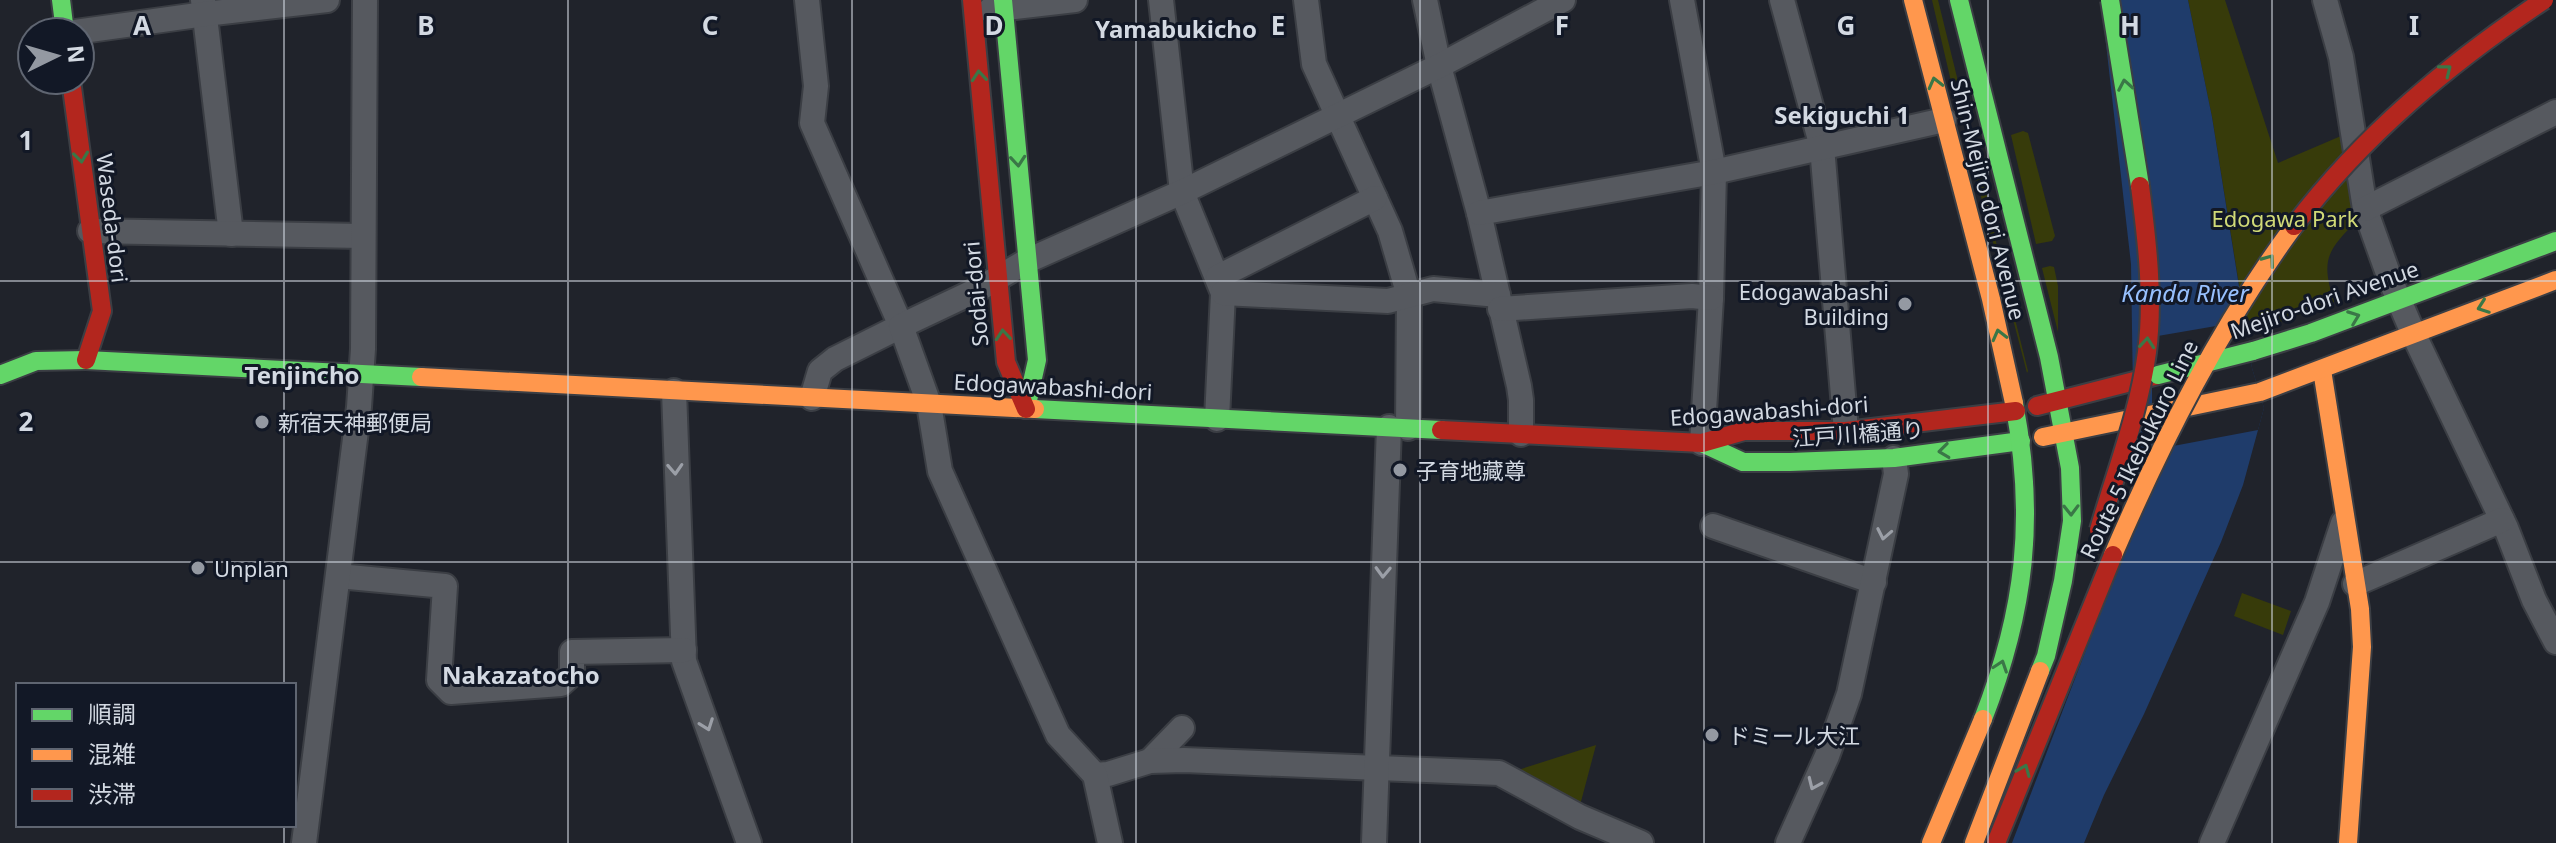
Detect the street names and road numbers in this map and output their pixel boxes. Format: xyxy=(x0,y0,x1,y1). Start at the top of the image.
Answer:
street label: Shin-Mejiro dori Avenue xyxy=(1944,75,2034,323)
street label: Waseda-dori xyxy=(90,152,136,284)
street label: Sodai-dori xyxy=(955,240,995,348)
street label: Mejiro-dori Avenue xyxy=(2226,253,2422,345)
street label: Route 5 Ikebukuro Line xyxy=(2072,335,2204,563)
street label: Edogawabashi-dori xyxy=(953,366,1153,406)
street label: Edogawabashi-dori xyxy=(1669,388,1869,432)
street label: 江戸川橋通り xyxy=(1791,413,1925,453)

